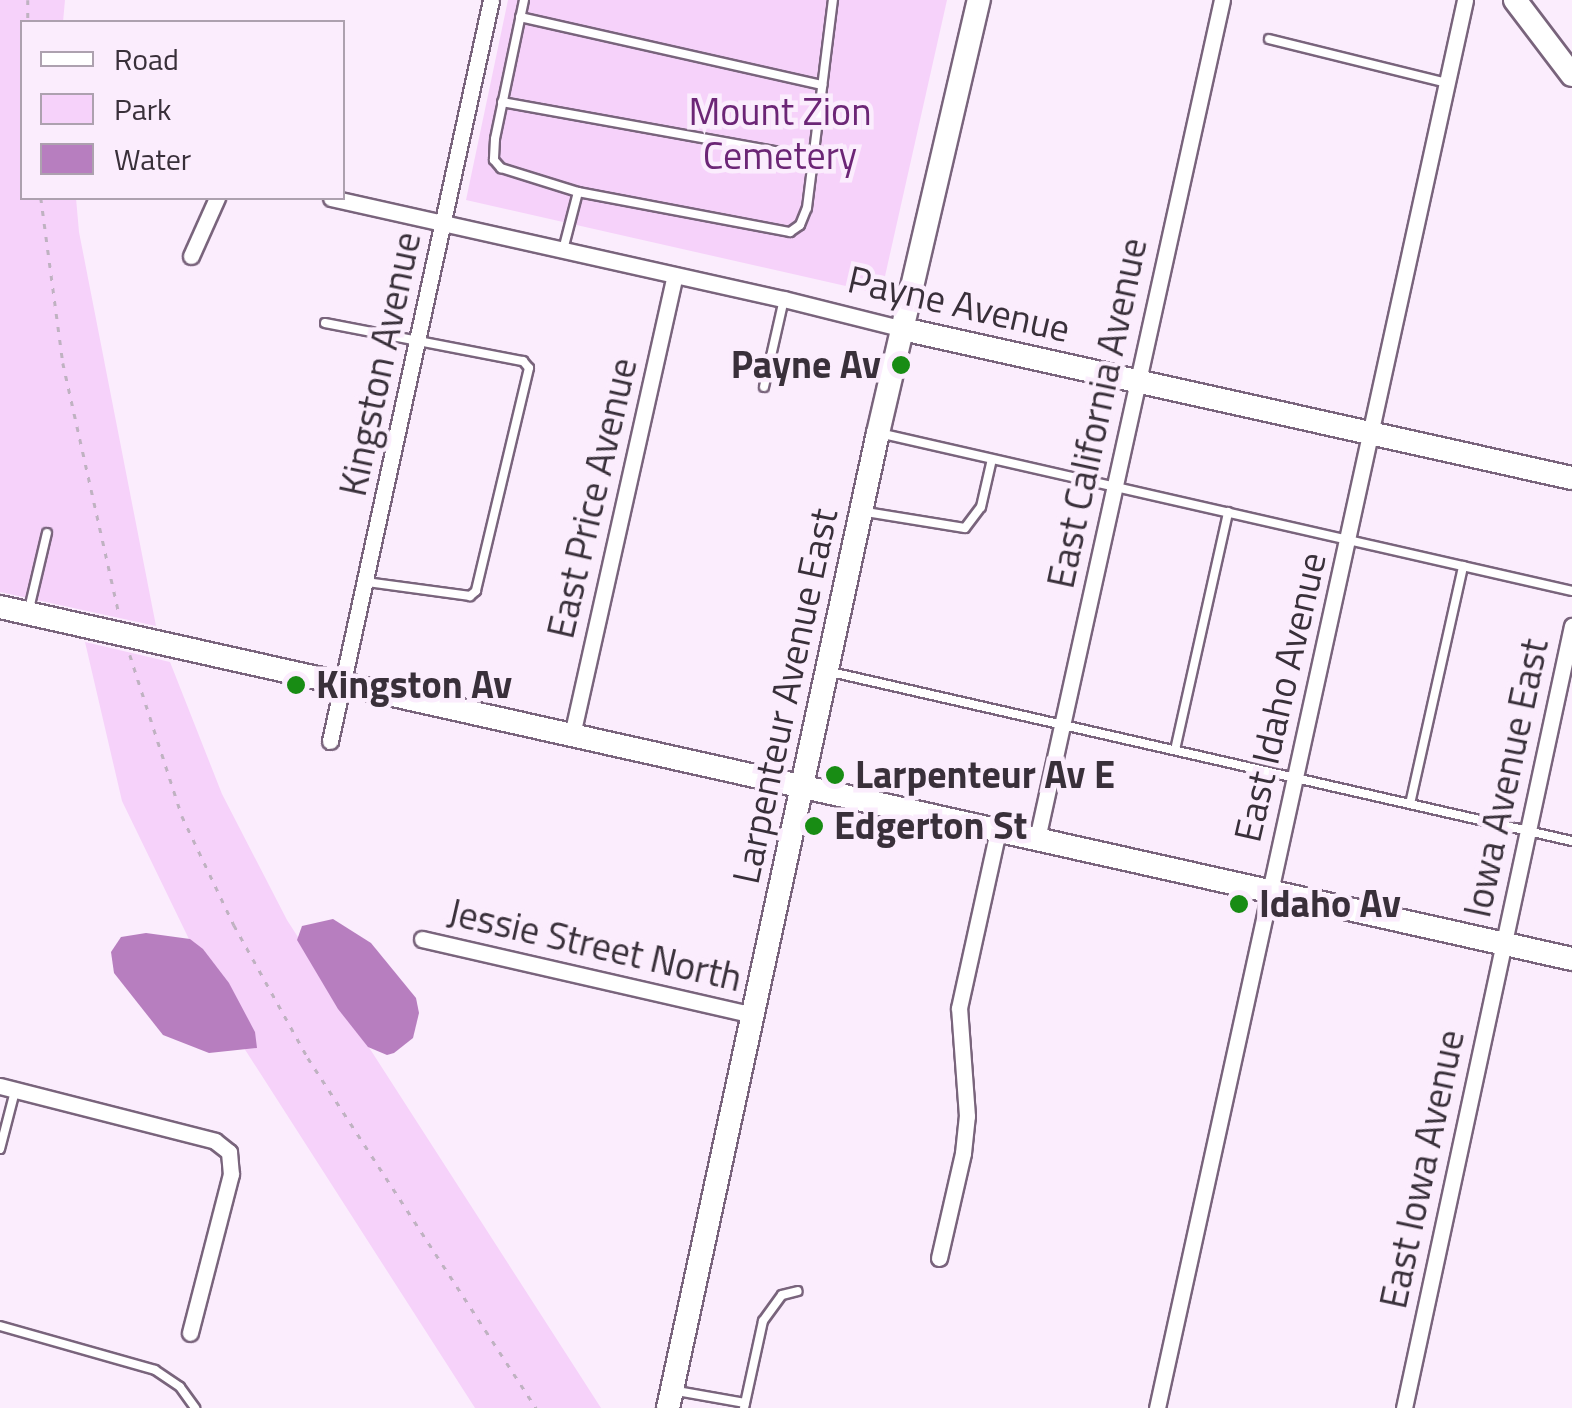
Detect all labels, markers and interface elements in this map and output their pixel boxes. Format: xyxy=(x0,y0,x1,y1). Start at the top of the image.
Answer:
legend xyxy=(20,20,345,200)
text: Road xyxy=(114,36,179,82)
text: Park xyxy=(114,86,171,132)
park label: Mount Zion Cemetery xyxy=(688,89,872,178)
text: Water xyxy=(114,136,191,182)
street label: Kingston Avenue xyxy=(330,228,430,500)
street label: East California Avenue xyxy=(1038,234,1156,592)
street label: Payne Avenue xyxy=(844,256,1074,352)
place label: Payne Av xyxy=(731,342,881,388)
street label: East Price Avenue xyxy=(538,353,646,643)
marker: Payne Av xyxy=(890,354,912,376)
street label: Larpenteur Avenue East xyxy=(723,504,847,888)
street label: East Idaho Avenue xyxy=(1225,548,1335,846)
street label: Iowa Avenue East xyxy=(1454,635,1558,921)
place label: Kingston Av xyxy=(316,662,512,708)
marker: Kingston Av xyxy=(285,674,307,696)
place label: Larpenteur Av E xyxy=(855,752,1115,798)
marker: Larpenteur Av E xyxy=(824,764,846,786)
place label: Edgerton St xyxy=(834,803,1027,849)
marker: Edgerton St xyxy=(803,815,825,837)
place label: Idaho Av xyxy=(1259,881,1401,927)
street label: Jessie Street North xyxy=(444,889,746,1001)
marker: Idaho Av xyxy=(1228,893,1250,915)
street label: East Iowa Avenue xyxy=(1370,1026,1474,1312)

